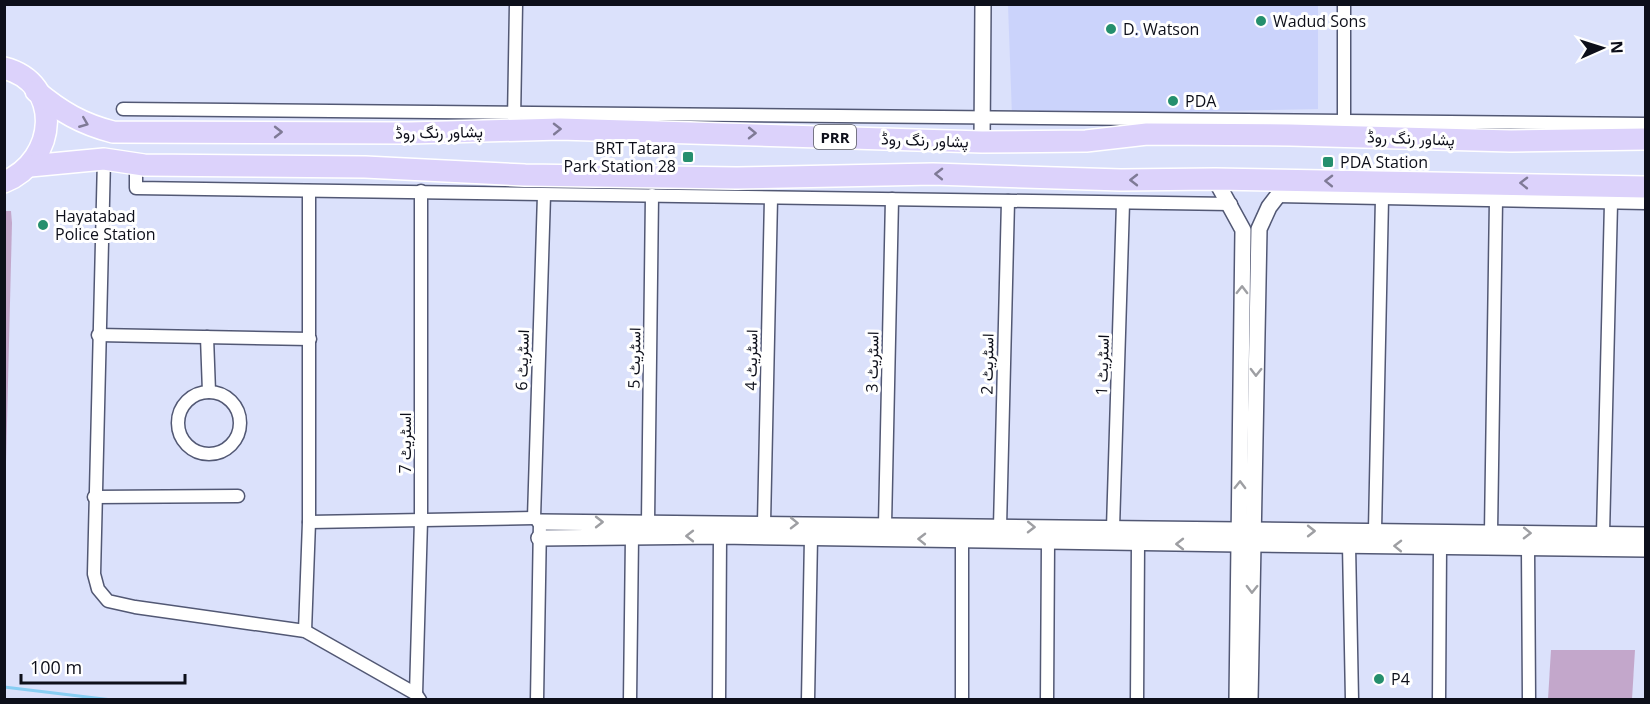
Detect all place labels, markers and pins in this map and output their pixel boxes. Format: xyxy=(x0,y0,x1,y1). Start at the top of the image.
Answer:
place label: Wadud Sons xyxy=(1273,10,1366,32)
marker: Wadud Sons xyxy=(1254,14,1268,28)
place label: D. Watson xyxy=(1123,18,1199,40)
marker: D. Watson xyxy=(1104,22,1118,36)
place label: PDA xyxy=(1185,90,1217,112)
marker: PDA xyxy=(1166,94,1180,108)
place label: BRT Tatara Park Station 28 xyxy=(563,137,676,177)
marker: BRT Tatara Park Station 28 xyxy=(681,150,695,164)
place label: PDA Station xyxy=(1340,151,1428,173)
marker: PDA Station xyxy=(1321,155,1335,169)
place label: Hayatabad Police Station xyxy=(55,205,156,245)
marker: Hayatabad Police Station xyxy=(36,218,50,232)
place label: P4 xyxy=(1391,668,1410,690)
marker: P4 xyxy=(1372,672,1386,686)

